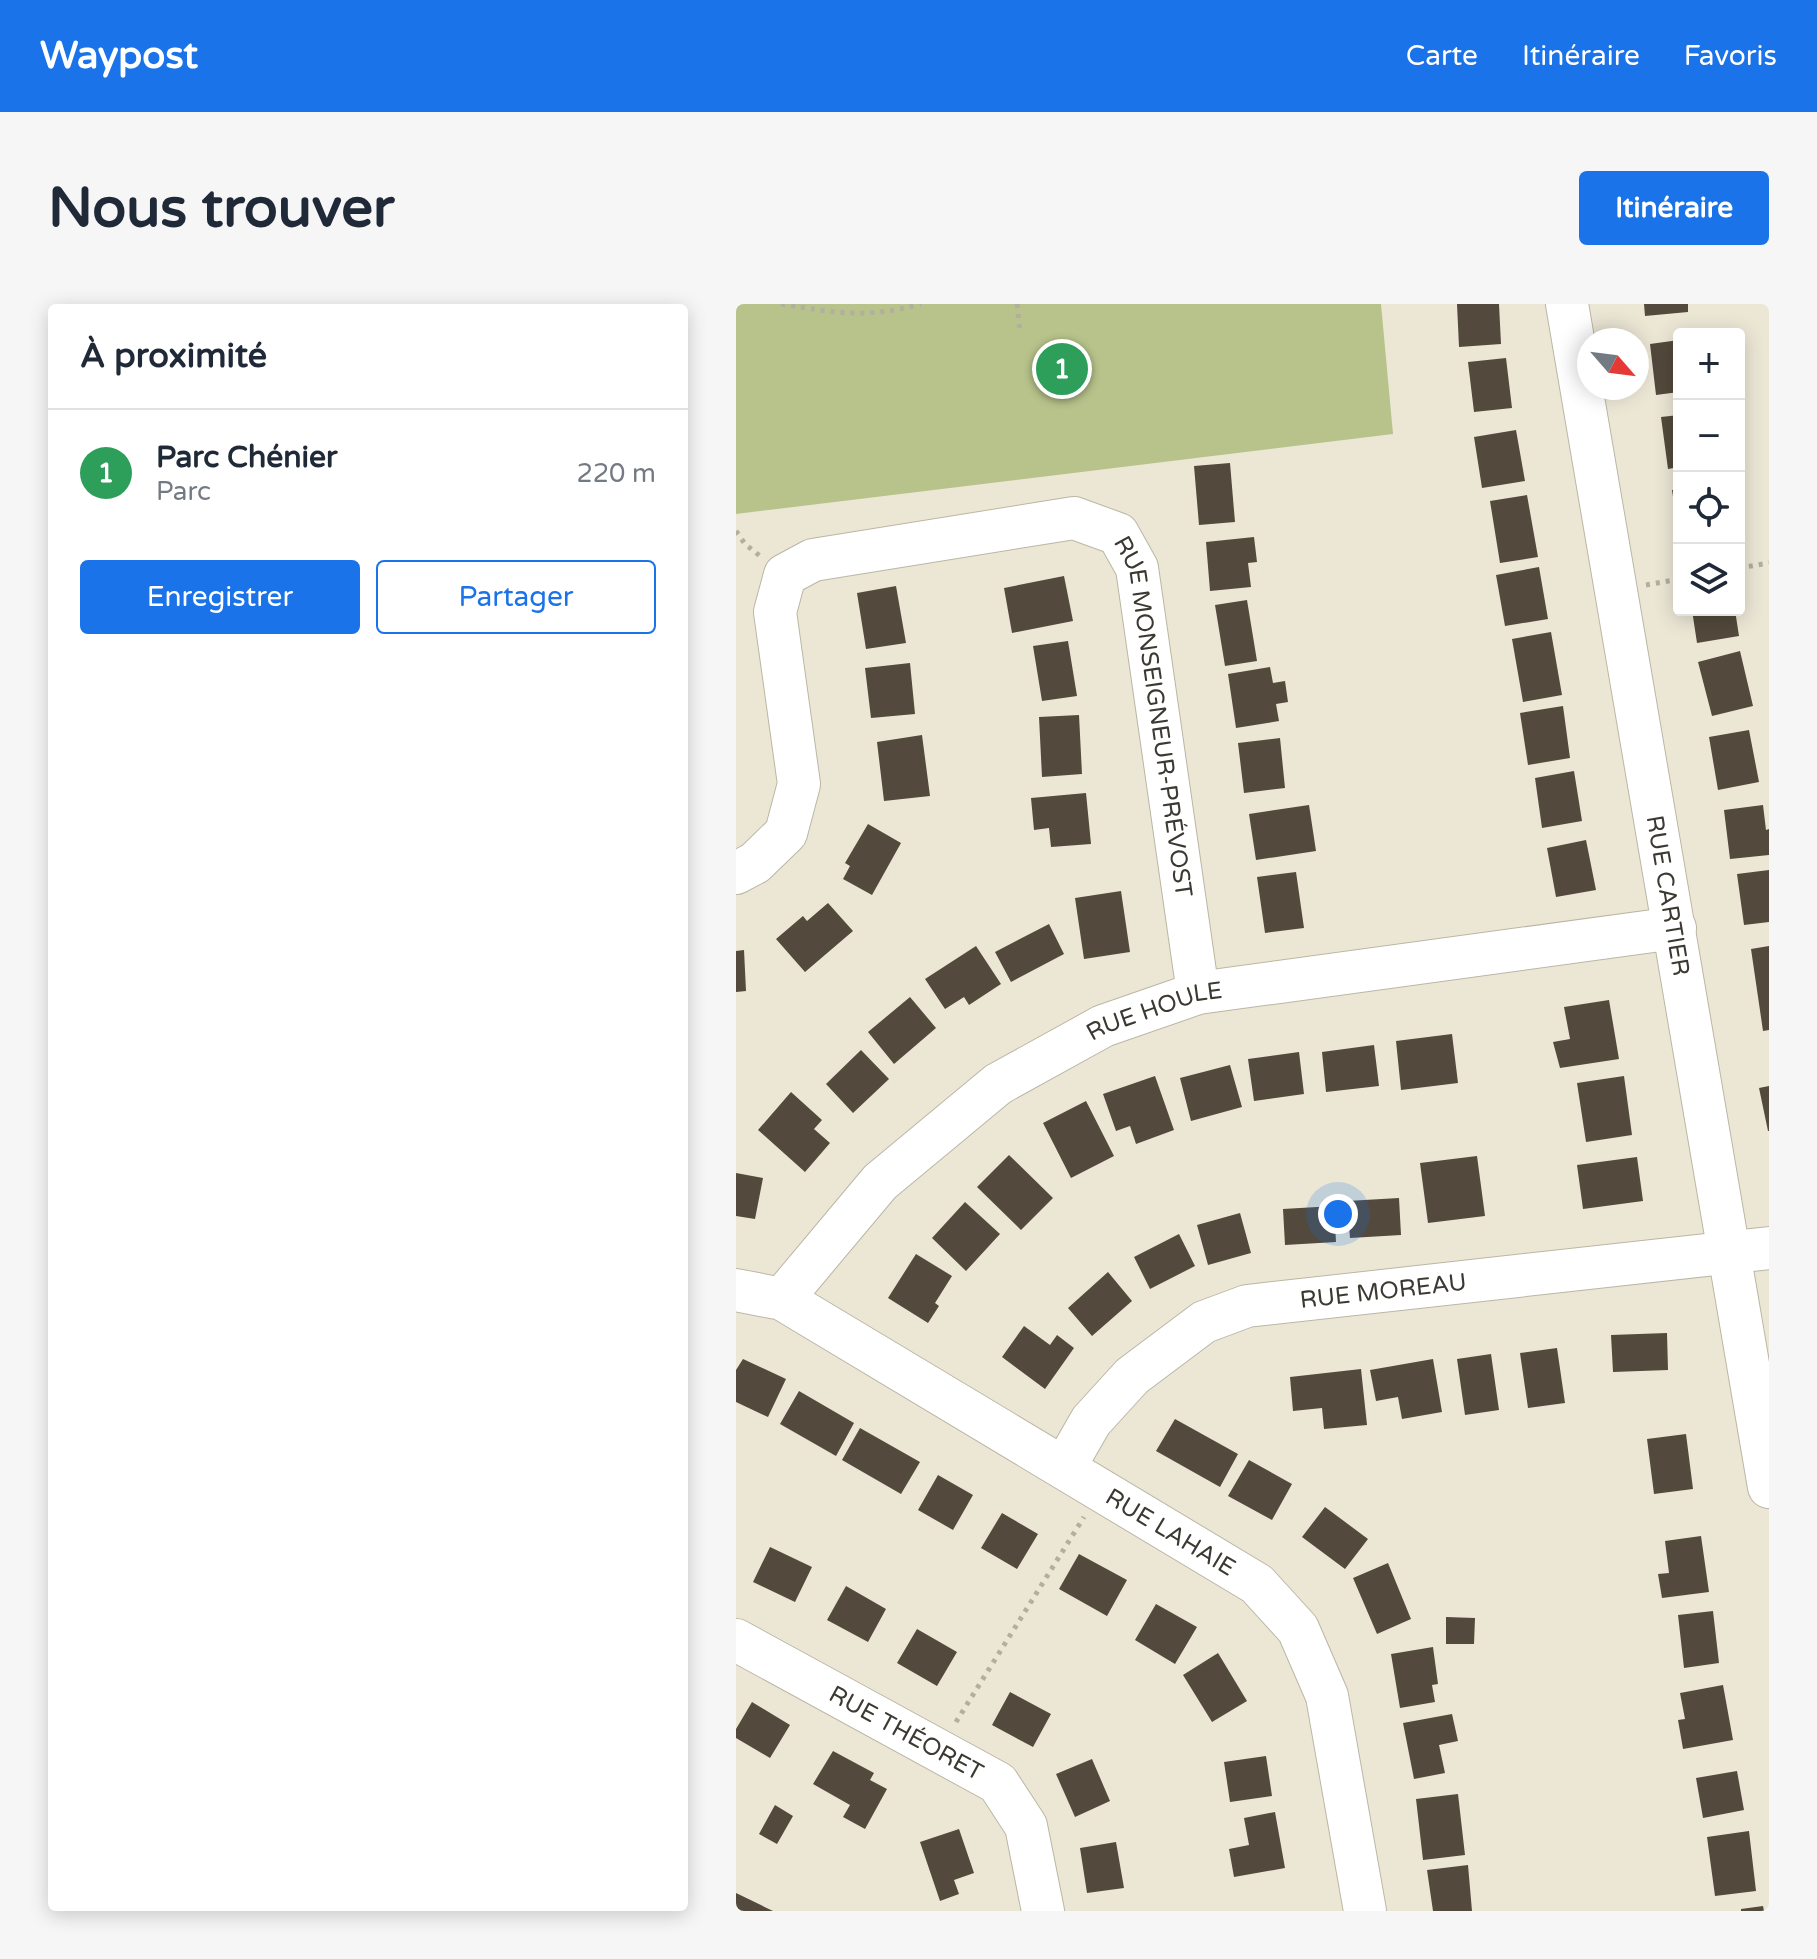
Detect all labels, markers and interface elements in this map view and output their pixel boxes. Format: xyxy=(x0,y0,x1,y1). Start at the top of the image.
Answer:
text: Waypost xyxy=(40,33,198,79)
text: Carte xyxy=(1406,39,1478,73)
text: Itinéraire xyxy=(1522,39,1640,73)
text: Favoris xyxy=(1684,39,1777,73)
button: Itinéraire xyxy=(1579,171,1769,245)
text: Nous trouver xyxy=(48,175,394,242)
north arrow xyxy=(1577,328,1649,400)
map controls xyxy=(1673,328,1745,616)
button: + xyxy=(1673,328,1745,400)
text: À proximité xyxy=(80,336,267,377)
pin: 1 xyxy=(1036,339,1088,399)
button: − xyxy=(1673,400,1745,472)
text: Parc Chénier xyxy=(156,439,337,476)
text: 1 xyxy=(98,458,114,489)
text: 220 m xyxy=(576,458,656,489)
button: locate xyxy=(1673,472,1745,544)
text: Parc xyxy=(156,476,211,507)
street label: RUE MONSEIGNEUR-PRÉVOST xyxy=(1108,531,1199,899)
button: layers xyxy=(1673,544,1745,616)
button: Enregistrer xyxy=(80,560,360,634)
button: Partager xyxy=(376,560,656,634)
street label: RUE CARTIER xyxy=(1640,813,1696,978)
street label: RUE HOULE xyxy=(1081,975,1224,1047)
your location xyxy=(1318,1194,1358,1234)
street label: RUE MOREAU xyxy=(1298,1267,1468,1315)
street label: RUE LAHAIE xyxy=(1100,1482,1241,1582)
street label: RUE THÉORET xyxy=(824,1679,989,1787)

